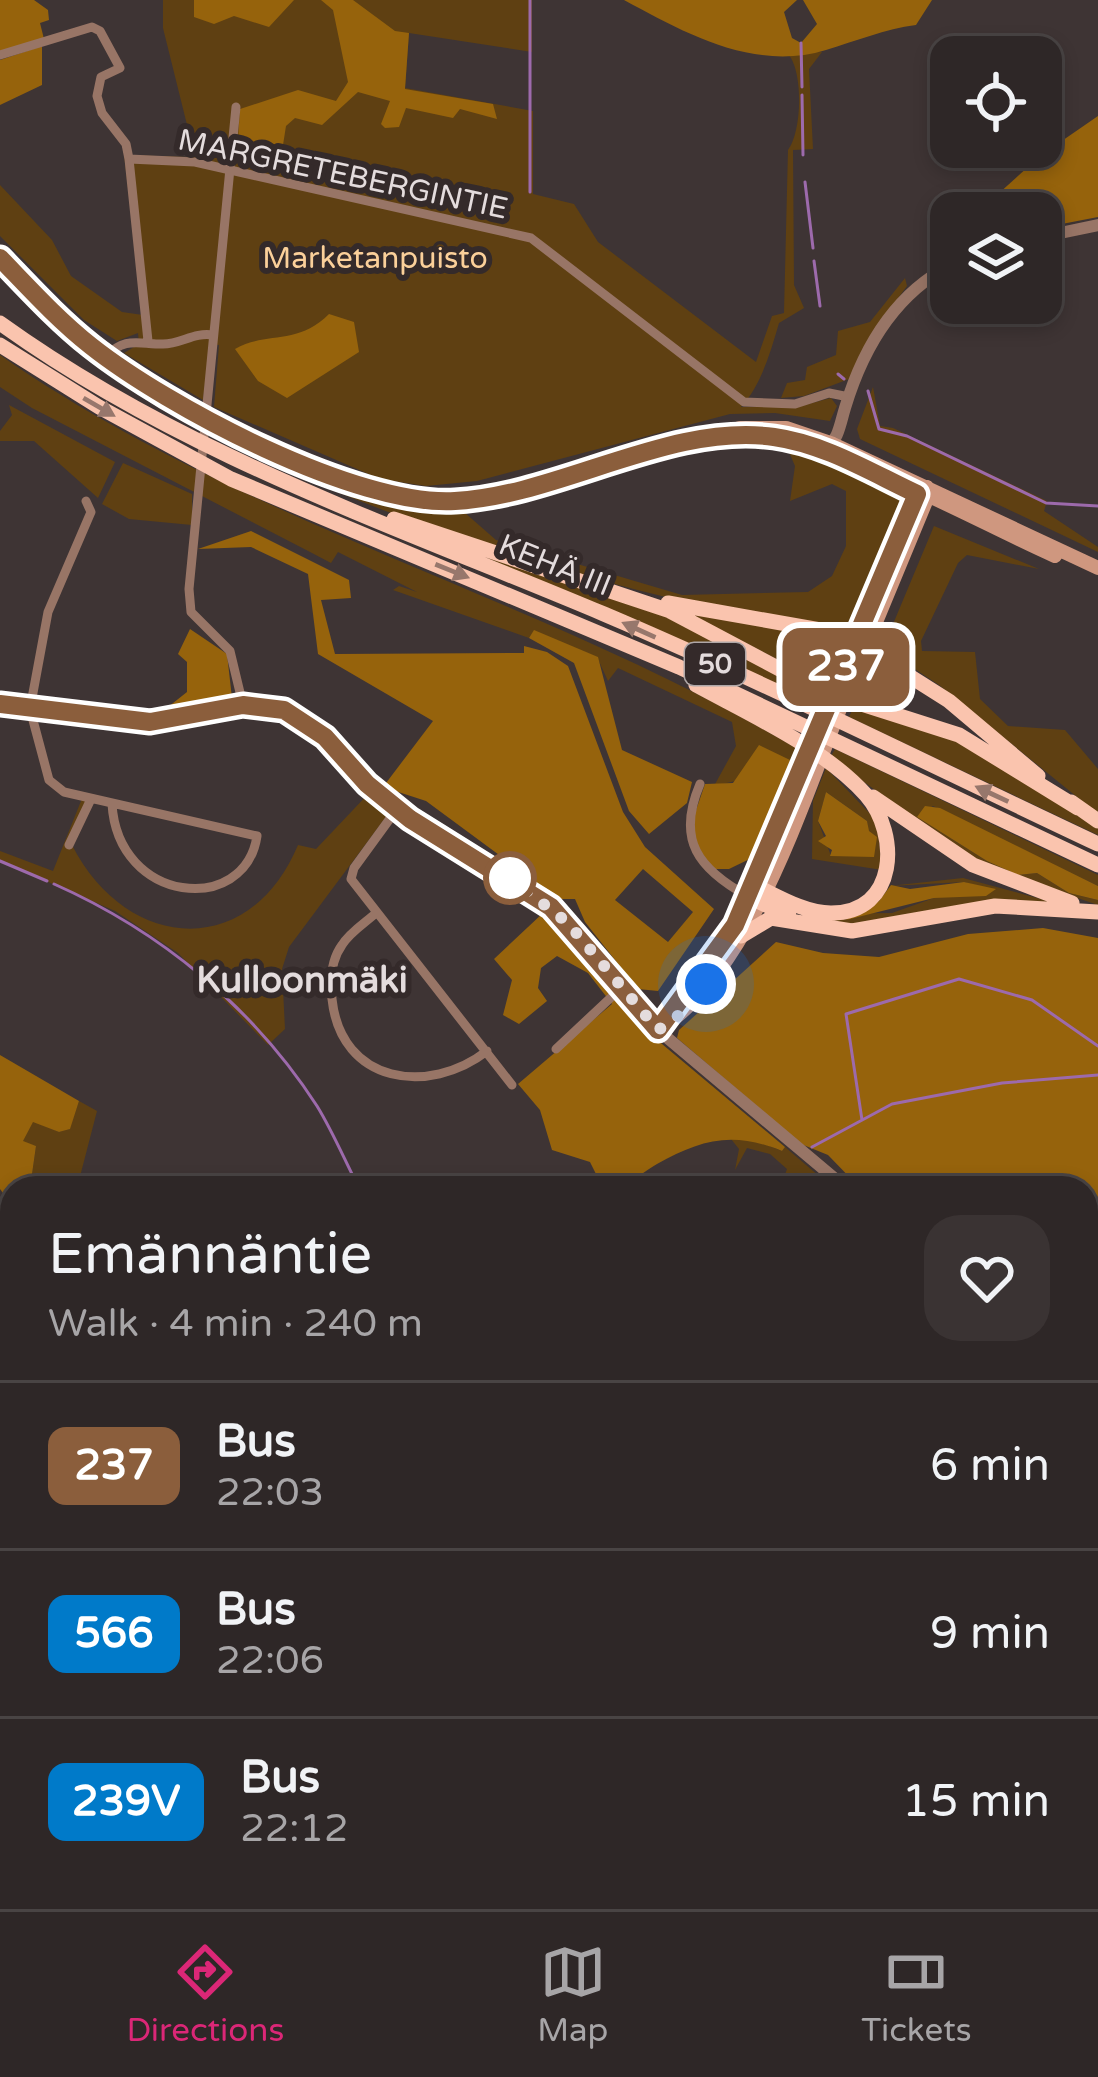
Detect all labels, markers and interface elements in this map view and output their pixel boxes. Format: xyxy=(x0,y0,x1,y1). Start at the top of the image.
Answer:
map controls xyxy=(930,36,1062,324)
button: locate xyxy=(930,36,1062,168)
street label: MARGRETEBERGINTIE xyxy=(175,121,511,228)
button: layers xyxy=(930,192,1062,324)
park label: Marketanpuisto xyxy=(262,240,488,277)
one-way arrow xyxy=(82,396,116,417)
street label: KEHÄ III xyxy=(493,526,616,605)
one-way arrow xyxy=(434,563,470,582)
one-way arrow xyxy=(621,619,656,639)
line badge: 237 xyxy=(777,628,915,706)
text: 237 xyxy=(806,641,886,692)
road number: 50 xyxy=(685,643,745,685)
one-way arrow xyxy=(974,784,1009,804)
unlabelled marker xyxy=(485,853,535,903)
your location xyxy=(676,954,736,1014)
district label: Kulloonmäki xyxy=(196,959,408,1002)
button: heart xyxy=(924,1215,1050,1341)
text: Emännäntie xyxy=(48,1221,372,1289)
text: Walk · 4 min · 240 m xyxy=(48,1300,423,1347)
text: Bus xyxy=(216,1415,296,1469)
text: 6 min xyxy=(930,1439,1050,1493)
text: 237 xyxy=(74,1440,154,1491)
text: 22:03 xyxy=(216,1469,324,1516)
text: Bus xyxy=(216,1583,296,1637)
text: 9 min xyxy=(930,1607,1050,1661)
text: 566 xyxy=(74,1608,154,1659)
text: 22:06 xyxy=(216,1637,324,1684)
text: Bus xyxy=(240,1751,320,1805)
text: 15 min xyxy=(902,1775,1050,1829)
text: 239V xyxy=(72,1776,180,1827)
text: 22:12 xyxy=(240,1805,348,1852)
tab: Directions xyxy=(126,1939,284,2050)
tab: Map xyxy=(537,1939,608,2050)
tab: Tickets xyxy=(861,1939,972,2050)

